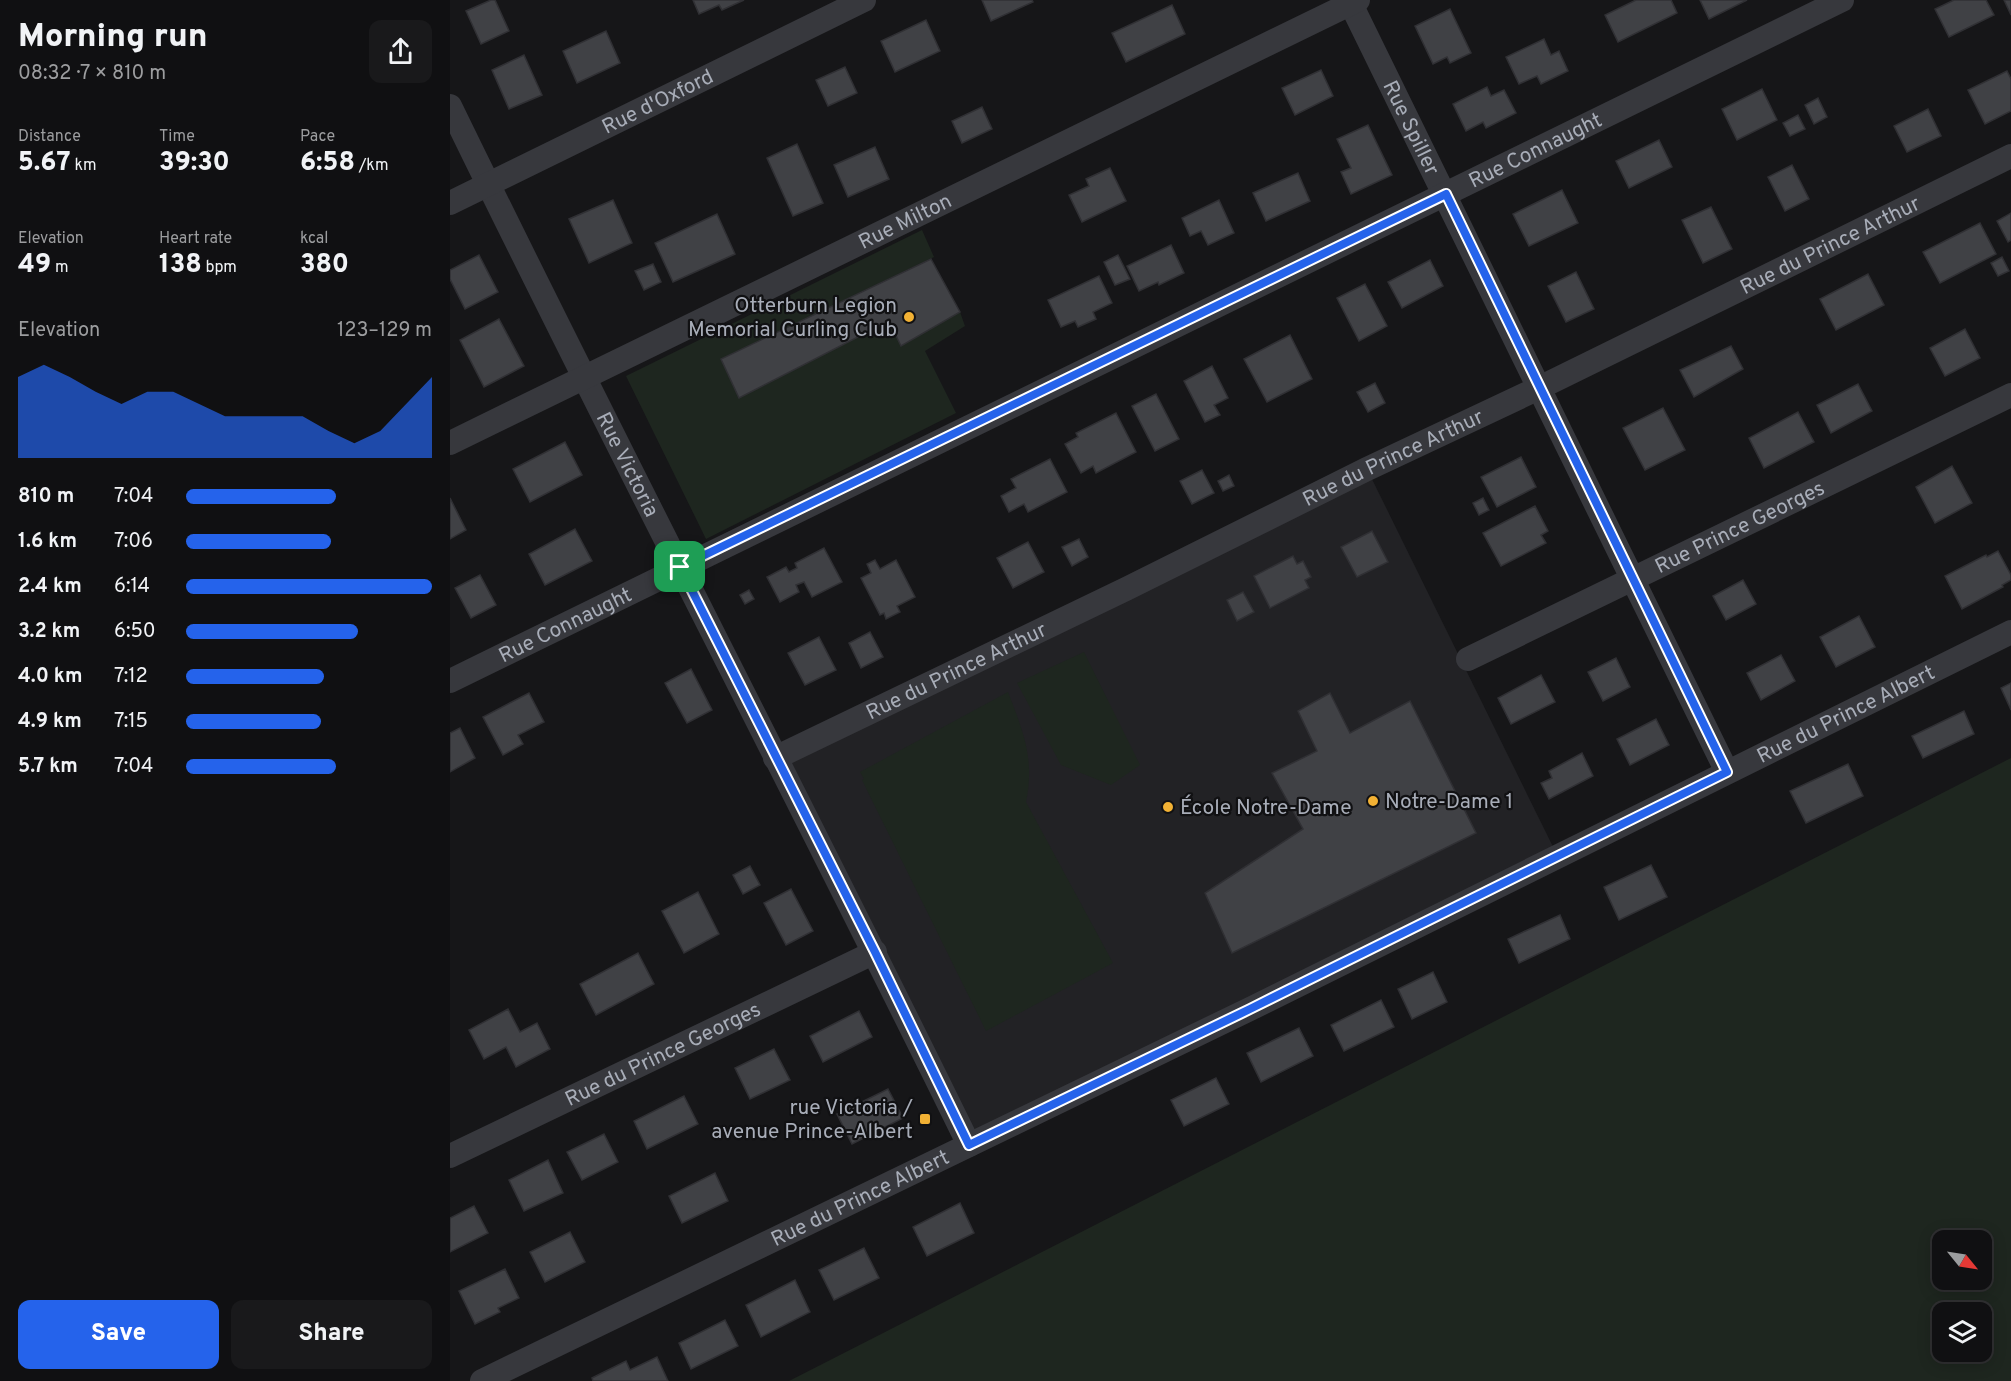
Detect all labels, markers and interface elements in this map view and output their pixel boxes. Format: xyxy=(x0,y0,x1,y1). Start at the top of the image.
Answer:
text: Morning run xyxy=(18,17,208,59)
button: share xyxy=(369,20,432,83)
text: 08:32 · 7 × 810 m xyxy=(18,61,166,87)
street label: Rue d'Oxford xyxy=(598,64,718,141)
street label: Rue Spiller xyxy=(1376,76,1445,180)
street label: Rue Connaught xyxy=(1465,107,1607,195)
text: Distance xyxy=(18,127,81,147)
text: Time xyxy=(159,127,195,147)
text: Pace xyxy=(300,127,335,147)
text: 5.67 xyxy=(18,147,71,180)
text: 39:30 xyxy=(159,147,230,180)
text: 6:58 xyxy=(300,147,355,180)
text: km xyxy=(71,156,97,176)
text: /km xyxy=(355,156,389,176)
street label: Rue Milton xyxy=(854,188,957,257)
street label: Rue du Prince Arthur xyxy=(1736,191,1925,302)
text: Elevation xyxy=(18,229,84,249)
text: Heart rate xyxy=(159,229,232,249)
text: kcal xyxy=(300,229,328,249)
text: 49 xyxy=(18,249,51,282)
text: 138 xyxy=(159,249,202,282)
text: 380 xyxy=(300,249,349,282)
text: m xyxy=(51,258,69,278)
text: bpm xyxy=(202,258,237,278)
place label: Otterburn Legion Memorial Curling Club xyxy=(688,293,897,344)
marker: Otterburn Legion Memorial Curling Club xyxy=(902,310,916,324)
text: Elevation xyxy=(18,318,100,344)
text: 123–129 m xyxy=(337,318,432,344)
street label: Rue du Prince Arthur xyxy=(1299,404,1488,514)
street label: Rue Victoria xyxy=(589,408,664,522)
street label: Rue Prince Georges xyxy=(1651,476,1830,581)
text: 810 m xyxy=(18,484,74,510)
text: 7:04 xyxy=(114,484,153,510)
text: 1.6 km xyxy=(18,529,77,555)
text: 7:06 xyxy=(114,529,153,555)
pin xyxy=(654,541,705,592)
icon: arrive xyxy=(663,550,696,583)
text: 2.4 km xyxy=(18,574,82,600)
text: 6:14 xyxy=(114,574,150,600)
street label: Rue Connaught xyxy=(495,582,637,670)
street label: Rue du Prince Arthur xyxy=(862,617,1052,727)
text: 3.2 km xyxy=(18,619,80,645)
text: 6:50 xyxy=(114,619,156,645)
street label: Rue du Prince Albert xyxy=(1753,660,1940,771)
text: 4.0 km xyxy=(18,664,83,690)
text: 7:12 xyxy=(114,664,148,690)
text: 4.9 km xyxy=(18,709,82,735)
text: 7:15 xyxy=(114,709,148,735)
text: 5.7 km xyxy=(18,754,78,780)
text: 7:04 xyxy=(114,754,153,780)
place label: Notre-Dame 1 xyxy=(1385,789,1513,816)
place label: École Notre-Dame xyxy=(1180,794,1351,822)
marker: Notre-Dame 1 xyxy=(1366,794,1380,808)
marker: École Notre-Dame xyxy=(1161,800,1175,814)
street label: Rue du Prince Georges xyxy=(561,997,766,1114)
place label: rue Victoria / avenue Prince-Albert xyxy=(711,1095,913,1146)
marker: rue Victoria / avenue Prince-Albert xyxy=(918,1112,932,1126)
street label: Rue du Prince Albert xyxy=(767,1145,954,1254)
north arrow xyxy=(1932,1230,1992,1290)
map controls xyxy=(1932,1230,1992,1362)
button: Save xyxy=(18,1300,219,1369)
button: Share xyxy=(231,1300,432,1369)
button: layers xyxy=(1932,1302,1992,1362)

